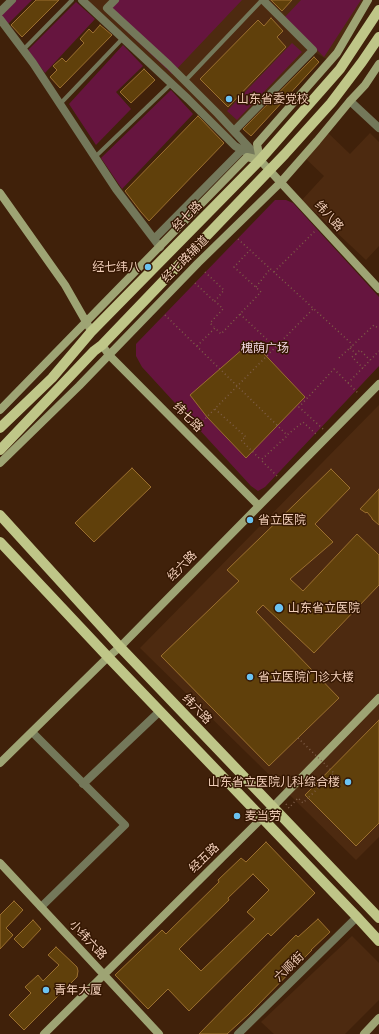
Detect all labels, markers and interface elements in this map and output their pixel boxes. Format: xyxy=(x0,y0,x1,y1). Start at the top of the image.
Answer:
place label: 山东省委党校 xyxy=(237,92,309,106)
marker: 山东省委党校 xyxy=(224,94,234,104)
street label: 经七路 xyxy=(169,198,205,234)
street label: 纬八路 xyxy=(312,198,346,234)
street label: 经七路辅道 xyxy=(159,233,211,285)
place label: 经七纬八 xyxy=(92,260,140,274)
marker: 经七纬八 xyxy=(143,262,153,272)
park label: 槐荫广场 xyxy=(241,341,289,355)
street label: 纬七路 xyxy=(170,399,206,435)
place label: 省立医院 xyxy=(258,513,306,527)
marker: 省立医院 xyxy=(245,515,255,525)
street label: 经六路 xyxy=(164,548,200,584)
place label: 山东省立医院 xyxy=(288,601,360,615)
marker: 山东省立医院 xyxy=(273,602,285,614)
place label: 省立医院门诊大楼 xyxy=(258,670,354,684)
marker: 省立医院门诊大楼 xyxy=(245,672,255,682)
street label: 纬六路 xyxy=(179,691,215,727)
place label: 山东省立医院儿科综合楼 xyxy=(208,775,340,789)
marker: 山东省立医院儿科综合楼 xyxy=(343,777,353,787)
place label: 麦当劳 xyxy=(245,809,281,823)
marker: 麦当劳 xyxy=(232,811,242,821)
street label: 经五路 xyxy=(186,840,222,876)
street label: 小纬六路 xyxy=(66,918,110,962)
street label: 六顺街 xyxy=(271,949,307,985)
place label: 青年大厦 xyxy=(54,983,102,997)
marker: 青年大厦 xyxy=(41,985,51,995)

